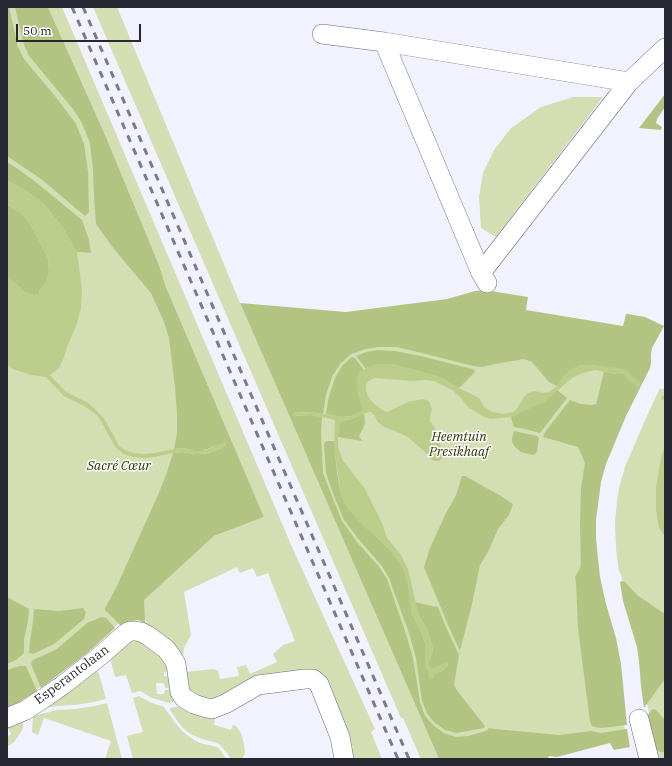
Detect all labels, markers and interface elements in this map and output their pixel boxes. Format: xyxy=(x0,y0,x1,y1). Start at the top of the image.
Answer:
scale bar xyxy=(18,16,143,42)
text: 50 m xyxy=(23,23,52,38)
park label: Heemtuin Presikhaaf xyxy=(429,429,489,460)
park label: Sacré Cœur xyxy=(87,458,151,474)
street label: Esperantolaan xyxy=(32,642,112,708)

